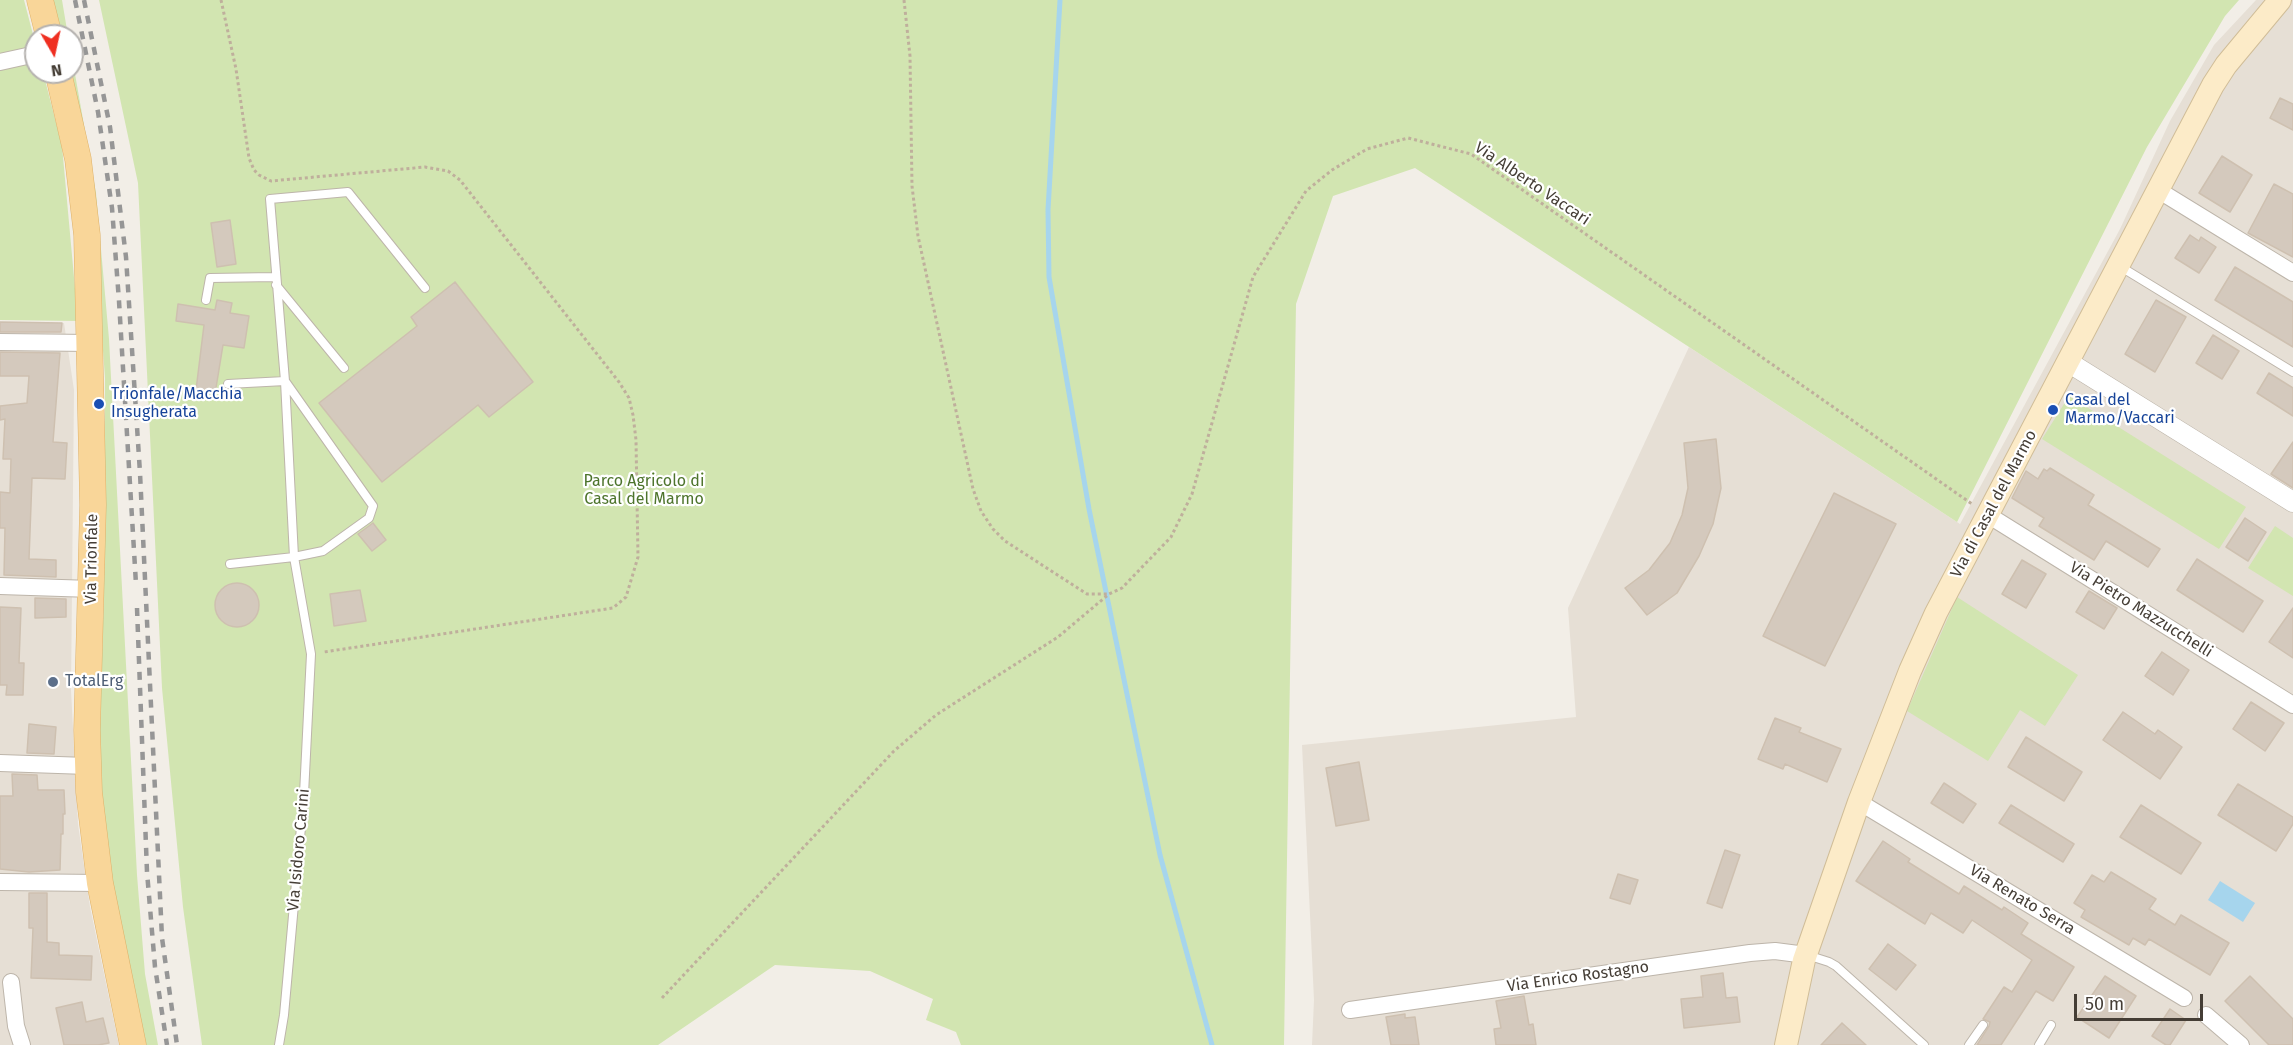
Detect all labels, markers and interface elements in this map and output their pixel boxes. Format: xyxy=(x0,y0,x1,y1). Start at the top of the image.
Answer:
north arrow xyxy=(24,24,84,84)
text: N xyxy=(50,60,63,81)
street label: Via Alberto Vaccari xyxy=(1471,138,1593,230)
place label: Trionfale/Macchia Insugherata xyxy=(111,385,242,423)
place label: Casal del Marmo/Vaccari xyxy=(2065,391,2175,429)
marker: Trionfale/Macchia Insugherata xyxy=(92,397,106,411)
marker: Casal del Marmo/Vaccari xyxy=(2046,403,2060,417)
street label: Via di Casal del Marmo xyxy=(1947,427,2041,581)
park label: Parco Agricolo di Casal del Marmo xyxy=(584,472,704,510)
street label: Via Trionfale xyxy=(82,514,102,604)
street label: Via Pietro Mazzucchelli xyxy=(2066,558,2216,662)
place label: TotalErg xyxy=(65,672,123,692)
marker: TotalErg xyxy=(46,675,60,689)
street label: Via Isidoro Carini xyxy=(284,788,314,912)
street label: Via Renato Serra xyxy=(1966,861,2078,939)
street label: Via Enrico Rostagno xyxy=(1506,958,1650,996)
scale bar xyxy=(2077,982,2206,1020)
text: 50 m xyxy=(2085,993,2124,1015)

